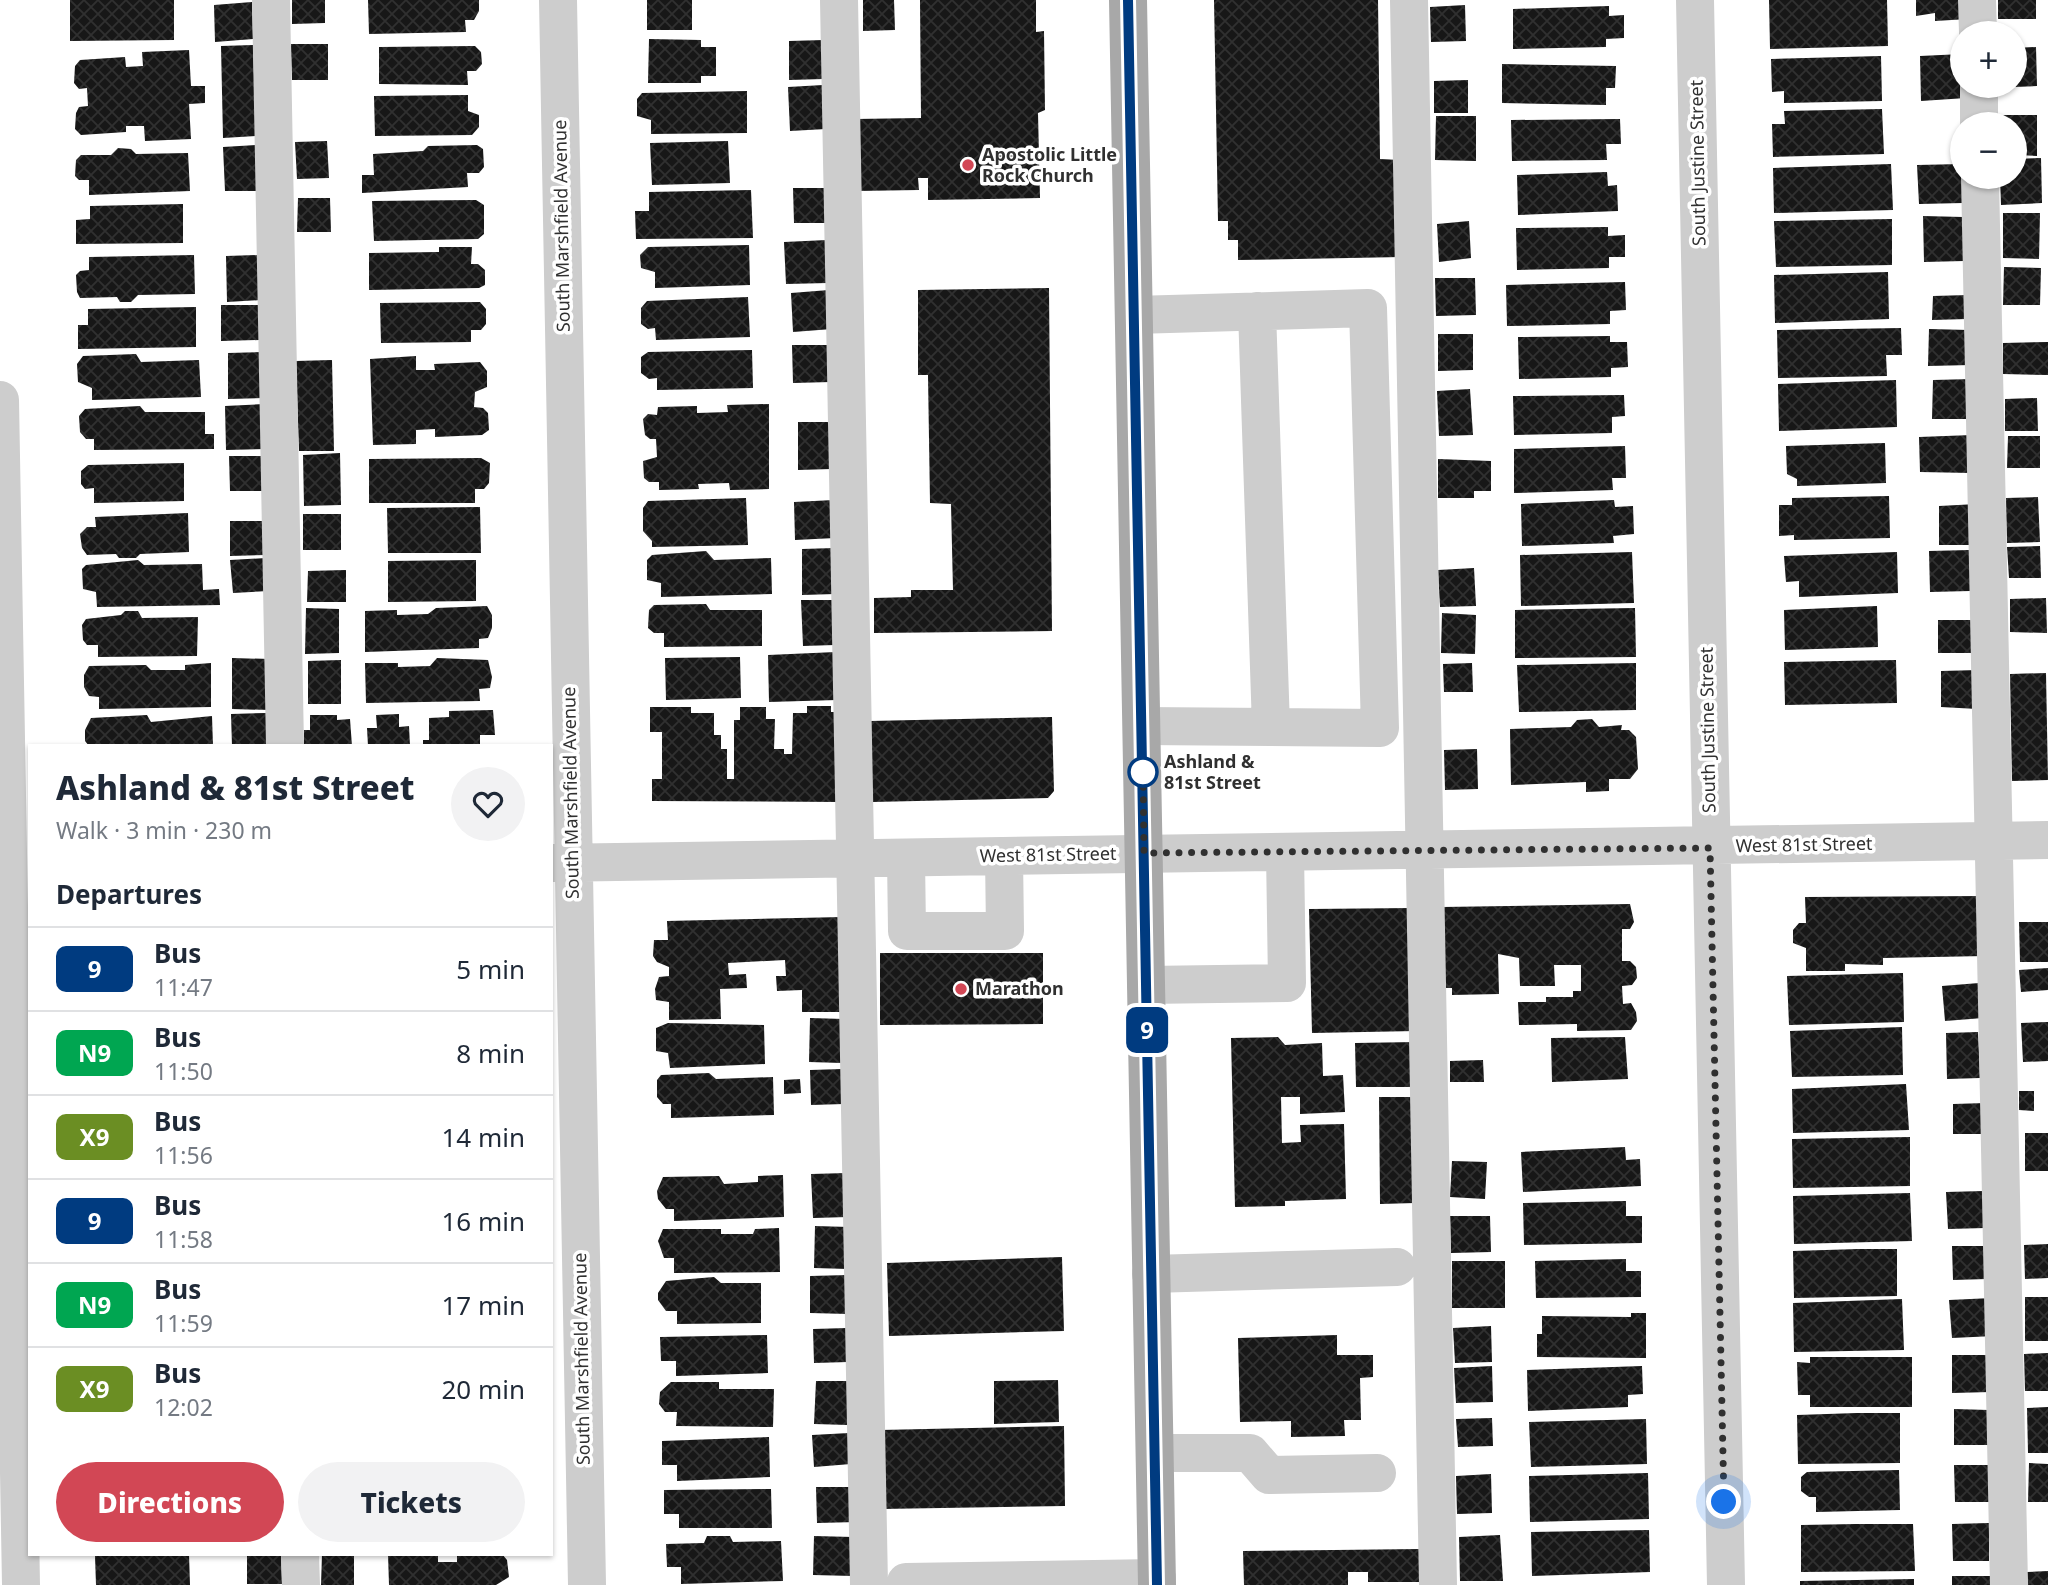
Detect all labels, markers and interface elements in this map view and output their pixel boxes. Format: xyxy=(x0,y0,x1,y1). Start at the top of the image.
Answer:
map controls xyxy=(1950,21,2027,189)
button: + xyxy=(1950,21,2027,98)
street label: South Justine Street xyxy=(1684,79,1710,246)
button: − xyxy=(1950,112,2027,189)
street label: South Marshfield Avenue xyxy=(547,120,575,332)
place label: Apostolic Little Rock Church xyxy=(982,142,1117,187)
marker: Apostolic Little Rock Church xyxy=(960,157,976,173)
street label: South Justine Street xyxy=(1694,646,1720,813)
street label: South Marshfield Avenue xyxy=(556,687,584,899)
place label: Ashland & 81st Street xyxy=(1164,749,1261,794)
marker: Ashland & 81st Street xyxy=(1128,757,1158,787)
text: Ashland & 81st Street xyxy=(56,765,414,810)
button: heart xyxy=(451,767,525,841)
text: Walk · 3 min · 230 m xyxy=(56,814,272,846)
street label: West 81st Street xyxy=(1735,831,1873,857)
street label: West 81st Street xyxy=(979,841,1117,867)
text: Departures xyxy=(56,876,202,912)
text: Bus xyxy=(154,935,201,971)
text: 5 min xyxy=(456,951,525,987)
text: 9 xyxy=(88,952,101,985)
text: 11:47 xyxy=(154,971,213,1003)
place label: Marathon xyxy=(975,976,1064,1000)
marker: Marathon xyxy=(953,981,969,997)
line badge: 9 xyxy=(1124,1007,1170,1053)
text: 9 xyxy=(1140,1013,1154,1046)
text: Bus xyxy=(154,1019,201,1055)
text: 8 min xyxy=(456,1035,525,1071)
text: N9 xyxy=(78,1036,111,1069)
text: 11:50 xyxy=(154,1055,213,1087)
text: Bus xyxy=(154,1103,201,1139)
text: 14 min xyxy=(441,1119,525,1155)
text: X9 xyxy=(80,1120,109,1153)
text: 11:56 xyxy=(154,1139,213,1171)
text: Bus xyxy=(154,1187,201,1223)
text: 16 min xyxy=(441,1203,525,1239)
text: 9 xyxy=(88,1204,101,1237)
text: 11:58 xyxy=(154,1223,213,1255)
street label: South Marshfield Avenue xyxy=(567,1253,595,1465)
text: Bus xyxy=(154,1271,201,1307)
text: 17 min xyxy=(441,1287,525,1323)
text: N9 xyxy=(78,1288,111,1321)
text: 11:59 xyxy=(154,1307,213,1339)
text: Bus xyxy=(154,1355,201,1391)
text: 20 min xyxy=(441,1371,525,1407)
text: X9 xyxy=(80,1372,109,1405)
text: 12:02 xyxy=(154,1391,213,1423)
button: Directions xyxy=(56,1462,284,1542)
button: Tickets xyxy=(298,1462,525,1542)
your location xyxy=(1706,1484,1741,1519)

